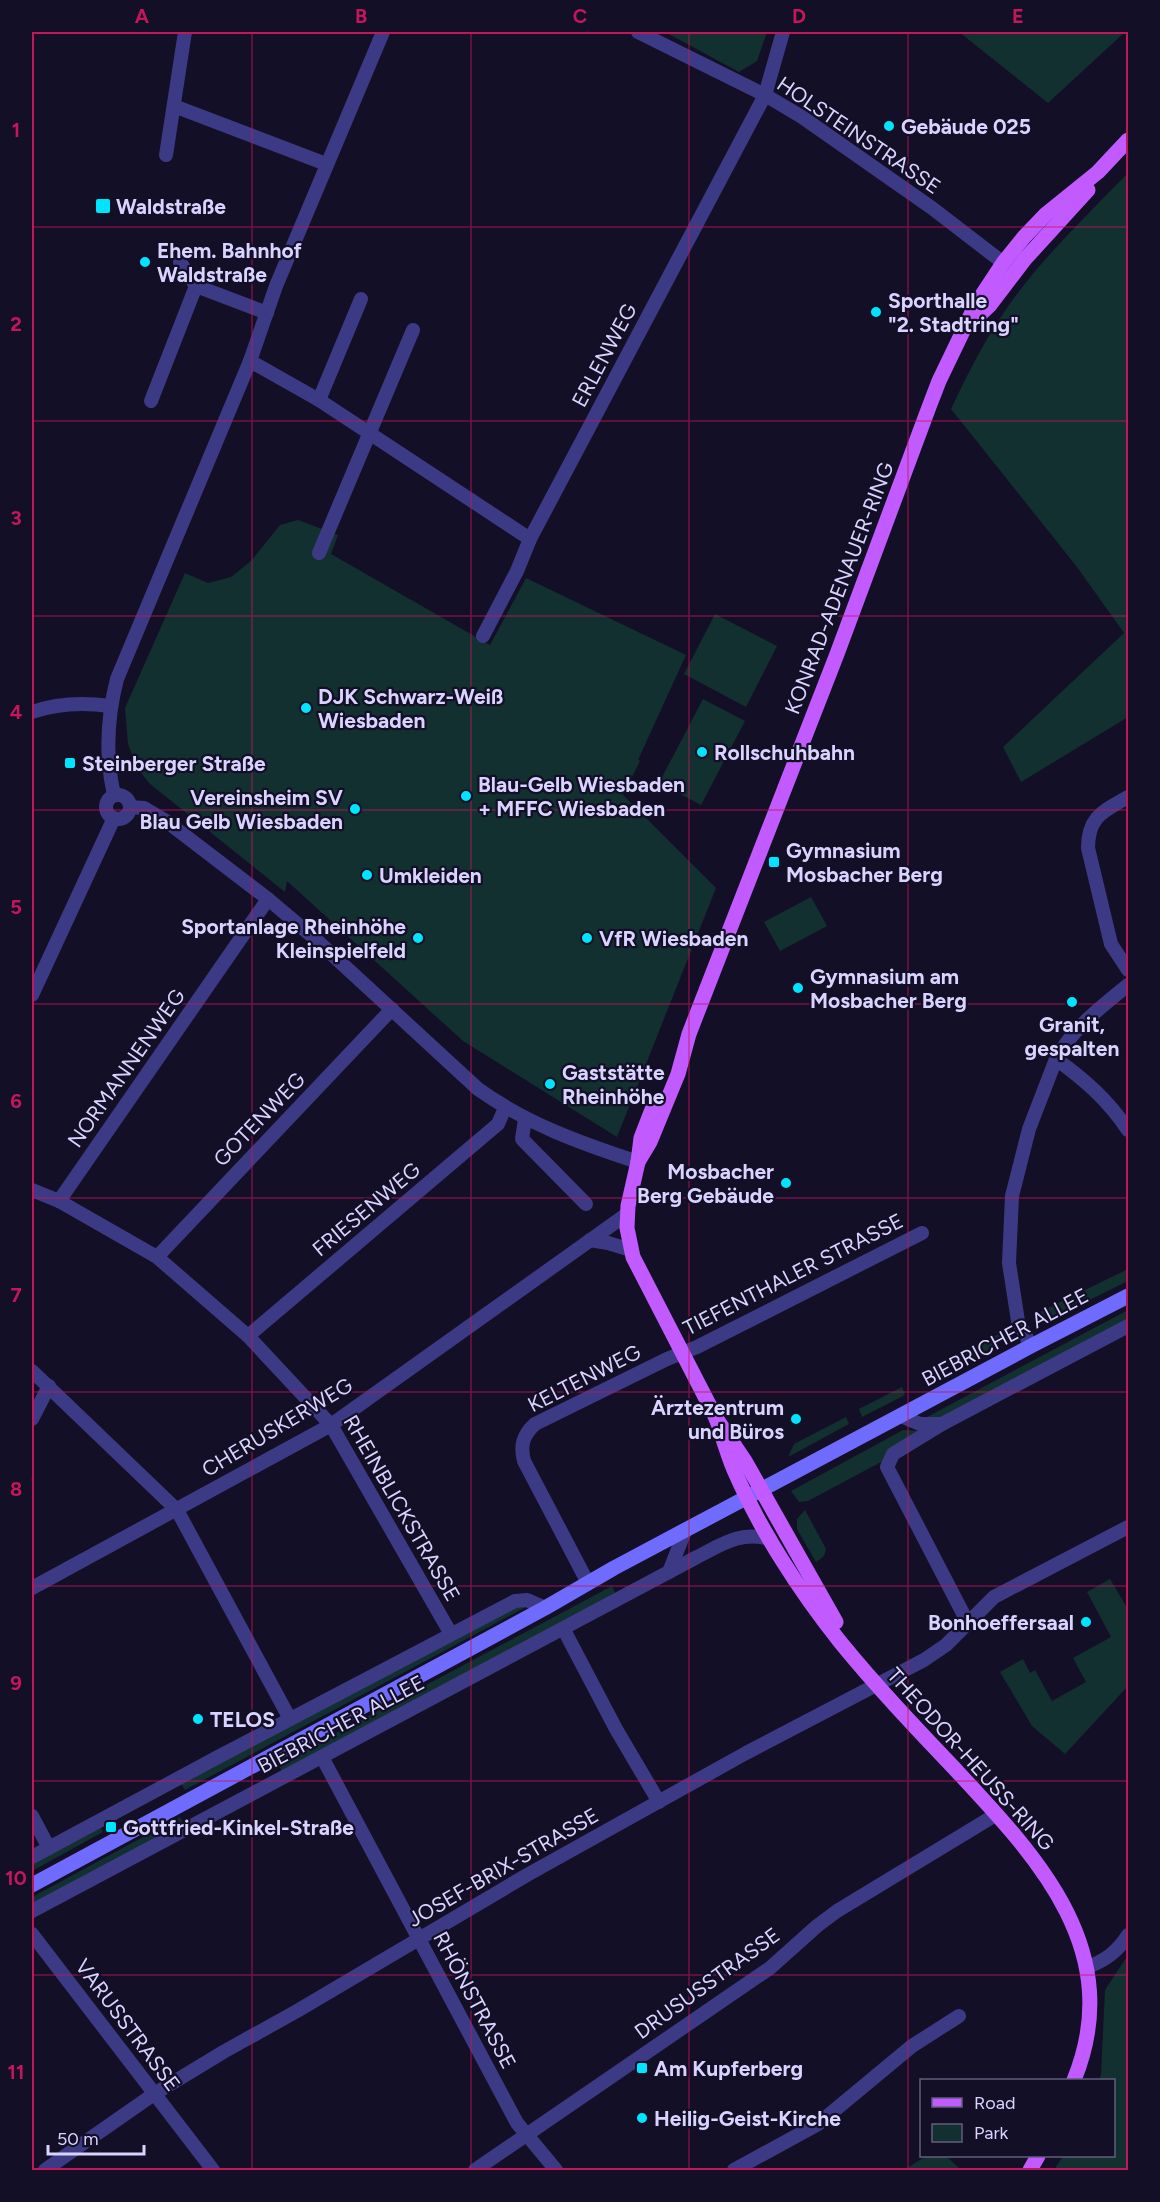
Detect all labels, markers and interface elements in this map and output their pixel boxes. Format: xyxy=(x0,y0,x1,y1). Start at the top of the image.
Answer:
text: A xyxy=(135,4,150,28)
text: B xyxy=(355,4,367,28)
text: C xyxy=(573,4,587,28)
text: D xyxy=(792,4,806,28)
text: E xyxy=(1012,4,1024,28)
street label: HOLSTEINSTRASSE xyxy=(772,71,946,199)
place label: Gebäude 025 xyxy=(901,114,1031,139)
text: 1 xyxy=(12,118,20,142)
marker: Gebäude 025 xyxy=(882,119,896,133)
place label: Waldstraße xyxy=(116,194,226,219)
marker: Waldstraße xyxy=(94,197,112,215)
place label: Ehem. Bahnhof Waldstraße xyxy=(157,238,303,287)
marker: Ehem. Bahnhof Waldstraße xyxy=(138,255,152,269)
place label: Sporthalle "2. Stadtring" xyxy=(888,288,1019,337)
street label: ERLENWEG xyxy=(566,299,642,411)
marker: Sporthalle "2. Stadtring" xyxy=(869,305,883,319)
text: 2 xyxy=(10,312,22,336)
street label: KONRAD-ADENAUER-RING xyxy=(779,458,899,717)
text: 3 xyxy=(10,506,22,530)
place label: DJK Schwarz-Weiß Wiesbaden xyxy=(318,684,503,733)
text: 4 xyxy=(10,700,23,724)
marker: DJK Schwarz-Weiß Wiesbaden xyxy=(299,701,313,715)
place label: Rollschuhbahn xyxy=(714,740,855,765)
marker: Rollschuhbahn xyxy=(695,745,709,759)
place label: Steinberger Straße xyxy=(82,751,266,776)
marker: Steinberger Straße xyxy=(63,756,77,770)
place label: Blau-Gelb Wiesbaden + MFFC Wiesbaden xyxy=(478,772,685,821)
place label: Vereinsheim SV Blau Gelb Wiesbaden xyxy=(140,785,343,834)
marker: Blau-Gelb Wiesbaden + MFFC Wiesbaden xyxy=(459,789,473,803)
marker: Vereinsheim SV Blau Gelb Wiesbaden xyxy=(348,802,362,816)
place label: Gymnasium Mosbacher Berg xyxy=(786,838,943,887)
marker: Gymnasium Mosbacher Berg xyxy=(767,855,781,869)
place label: Umkleiden xyxy=(379,863,482,888)
marker: Umkleiden xyxy=(360,868,374,882)
text: 5 xyxy=(10,895,22,919)
place label: Sportanlage Rheinhöhe Kleinspielfeld xyxy=(181,914,406,963)
place label: VfR Wiesbaden xyxy=(599,926,748,951)
marker: Sportanlage Rheinhöhe Kleinspielfeld xyxy=(411,931,425,945)
marker: VfR Wiesbaden xyxy=(580,931,594,945)
place label: Gymnasium am Mosbacher Berg xyxy=(810,964,967,1013)
marker: Gymnasium am Mosbacher Berg xyxy=(791,981,805,995)
street label: NORMANNENWEG xyxy=(62,984,190,1152)
marker: Granit, gespalten xyxy=(1065,995,1079,1009)
place label: Granit, gespalten xyxy=(1025,1012,1119,1061)
place label: Gaststätte Rheinhöhe xyxy=(562,1060,665,1109)
street label: GOTENWEG xyxy=(208,1067,310,1171)
marker: Gaststätte Rheinhöhe xyxy=(543,1077,557,1091)
text: 6 xyxy=(10,1089,22,1113)
street label: FRIESENWEG xyxy=(307,1157,425,1261)
place label: Mosbacher Berg Gebäude xyxy=(637,1159,774,1208)
marker: Mosbacher Berg Gebäude xyxy=(779,1176,793,1190)
street label: TIEFENTHALER STRASSE xyxy=(679,1208,907,1340)
street label: BIEBRICHER ALLEE xyxy=(917,1282,1093,1392)
text: 7 xyxy=(10,1283,22,1307)
street label: KELTENWEG xyxy=(523,1339,645,1417)
street label: CHERUSKERWEG xyxy=(197,1372,357,1482)
place label: Ärztezentrum und Büros xyxy=(651,1395,784,1444)
street label: RHEINBLICKSTRASSE xyxy=(338,1410,466,1606)
marker: Ärztezentrum und Büros xyxy=(789,1412,803,1426)
text: 8 xyxy=(10,1477,22,1501)
place label: Bonhoeffersaal xyxy=(928,1610,1074,1635)
marker: Bonhoeffersaal xyxy=(1079,1615,1093,1629)
street label: THEODOR-HEUSS-RING xyxy=(882,1662,1060,1856)
street label: BIEBRICHER ALLEE xyxy=(253,1669,429,1779)
text: 9 xyxy=(10,1671,22,1695)
place label: TELOS xyxy=(210,1707,275,1732)
marker: TELOS xyxy=(191,1712,205,1726)
street label: JOSEF-BRIX-STRASSE xyxy=(403,1802,603,1932)
place label: Gottfried-Kinkel-Straße xyxy=(123,1815,354,1840)
marker: Gottfried-Kinkel-Straße xyxy=(104,1820,118,1834)
text: 10 xyxy=(5,1866,27,1890)
street label: DRUSUSSTRASSE xyxy=(630,1922,784,2044)
street label: RHÖNSTRASSE xyxy=(428,1927,522,2073)
street label: VARUSSTRASSE xyxy=(70,1954,186,2096)
place label: Am Kupferberg xyxy=(654,2056,803,2081)
text: 11 xyxy=(8,2060,24,2084)
marker: Am Kupferberg xyxy=(635,2061,649,2075)
legend xyxy=(920,2079,1115,2157)
text: Road xyxy=(974,2092,1015,2114)
place label: Heilig-Geist-Kirche xyxy=(654,2106,841,2131)
marker: Heilig-Geist-Kirche xyxy=(635,2111,649,2125)
scale bar xyxy=(48,2118,144,2156)
text: Park xyxy=(974,2122,1009,2144)
text: 50 m xyxy=(57,2128,99,2150)

